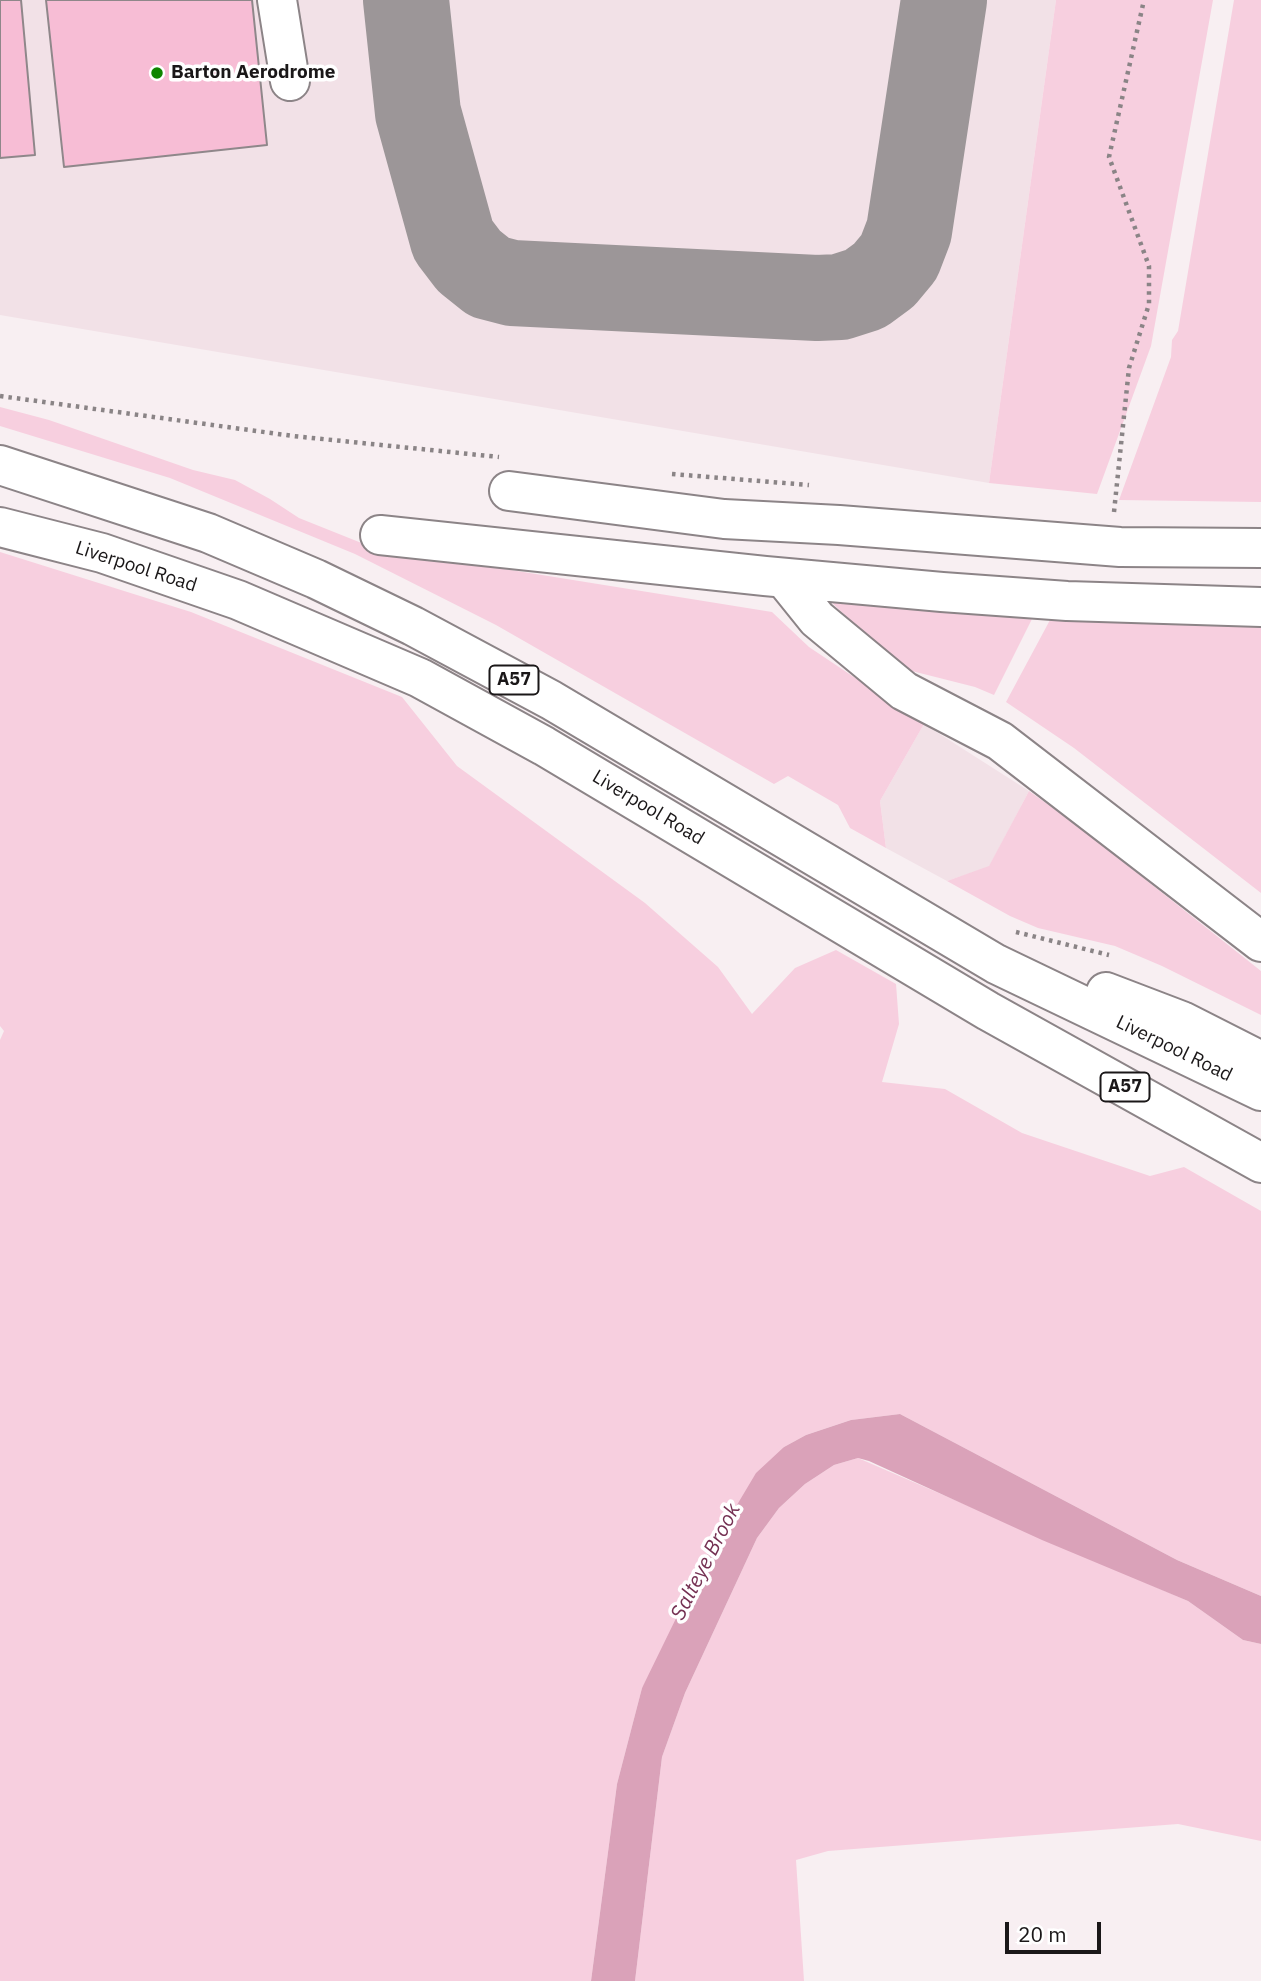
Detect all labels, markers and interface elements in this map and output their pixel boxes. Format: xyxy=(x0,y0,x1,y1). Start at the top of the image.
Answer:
place label: Barton Aerodrome xyxy=(171,62,335,84)
marker: Barton Aerodrome xyxy=(149,65,165,81)
street label: Liverpool Road xyxy=(72,537,200,597)
road number: A57 xyxy=(490,666,538,694)
street label: Liverpool Road xyxy=(588,766,708,850)
street label: Liverpool Road xyxy=(1112,1011,1236,1087)
road number: A57 xyxy=(1100,1072,1150,1102)
water label: Salteye Brook xyxy=(666,1499,746,1625)
scale bar xyxy=(1009,1908,1105,1952)
text: 20 m xyxy=(1018,1920,1067,1948)

